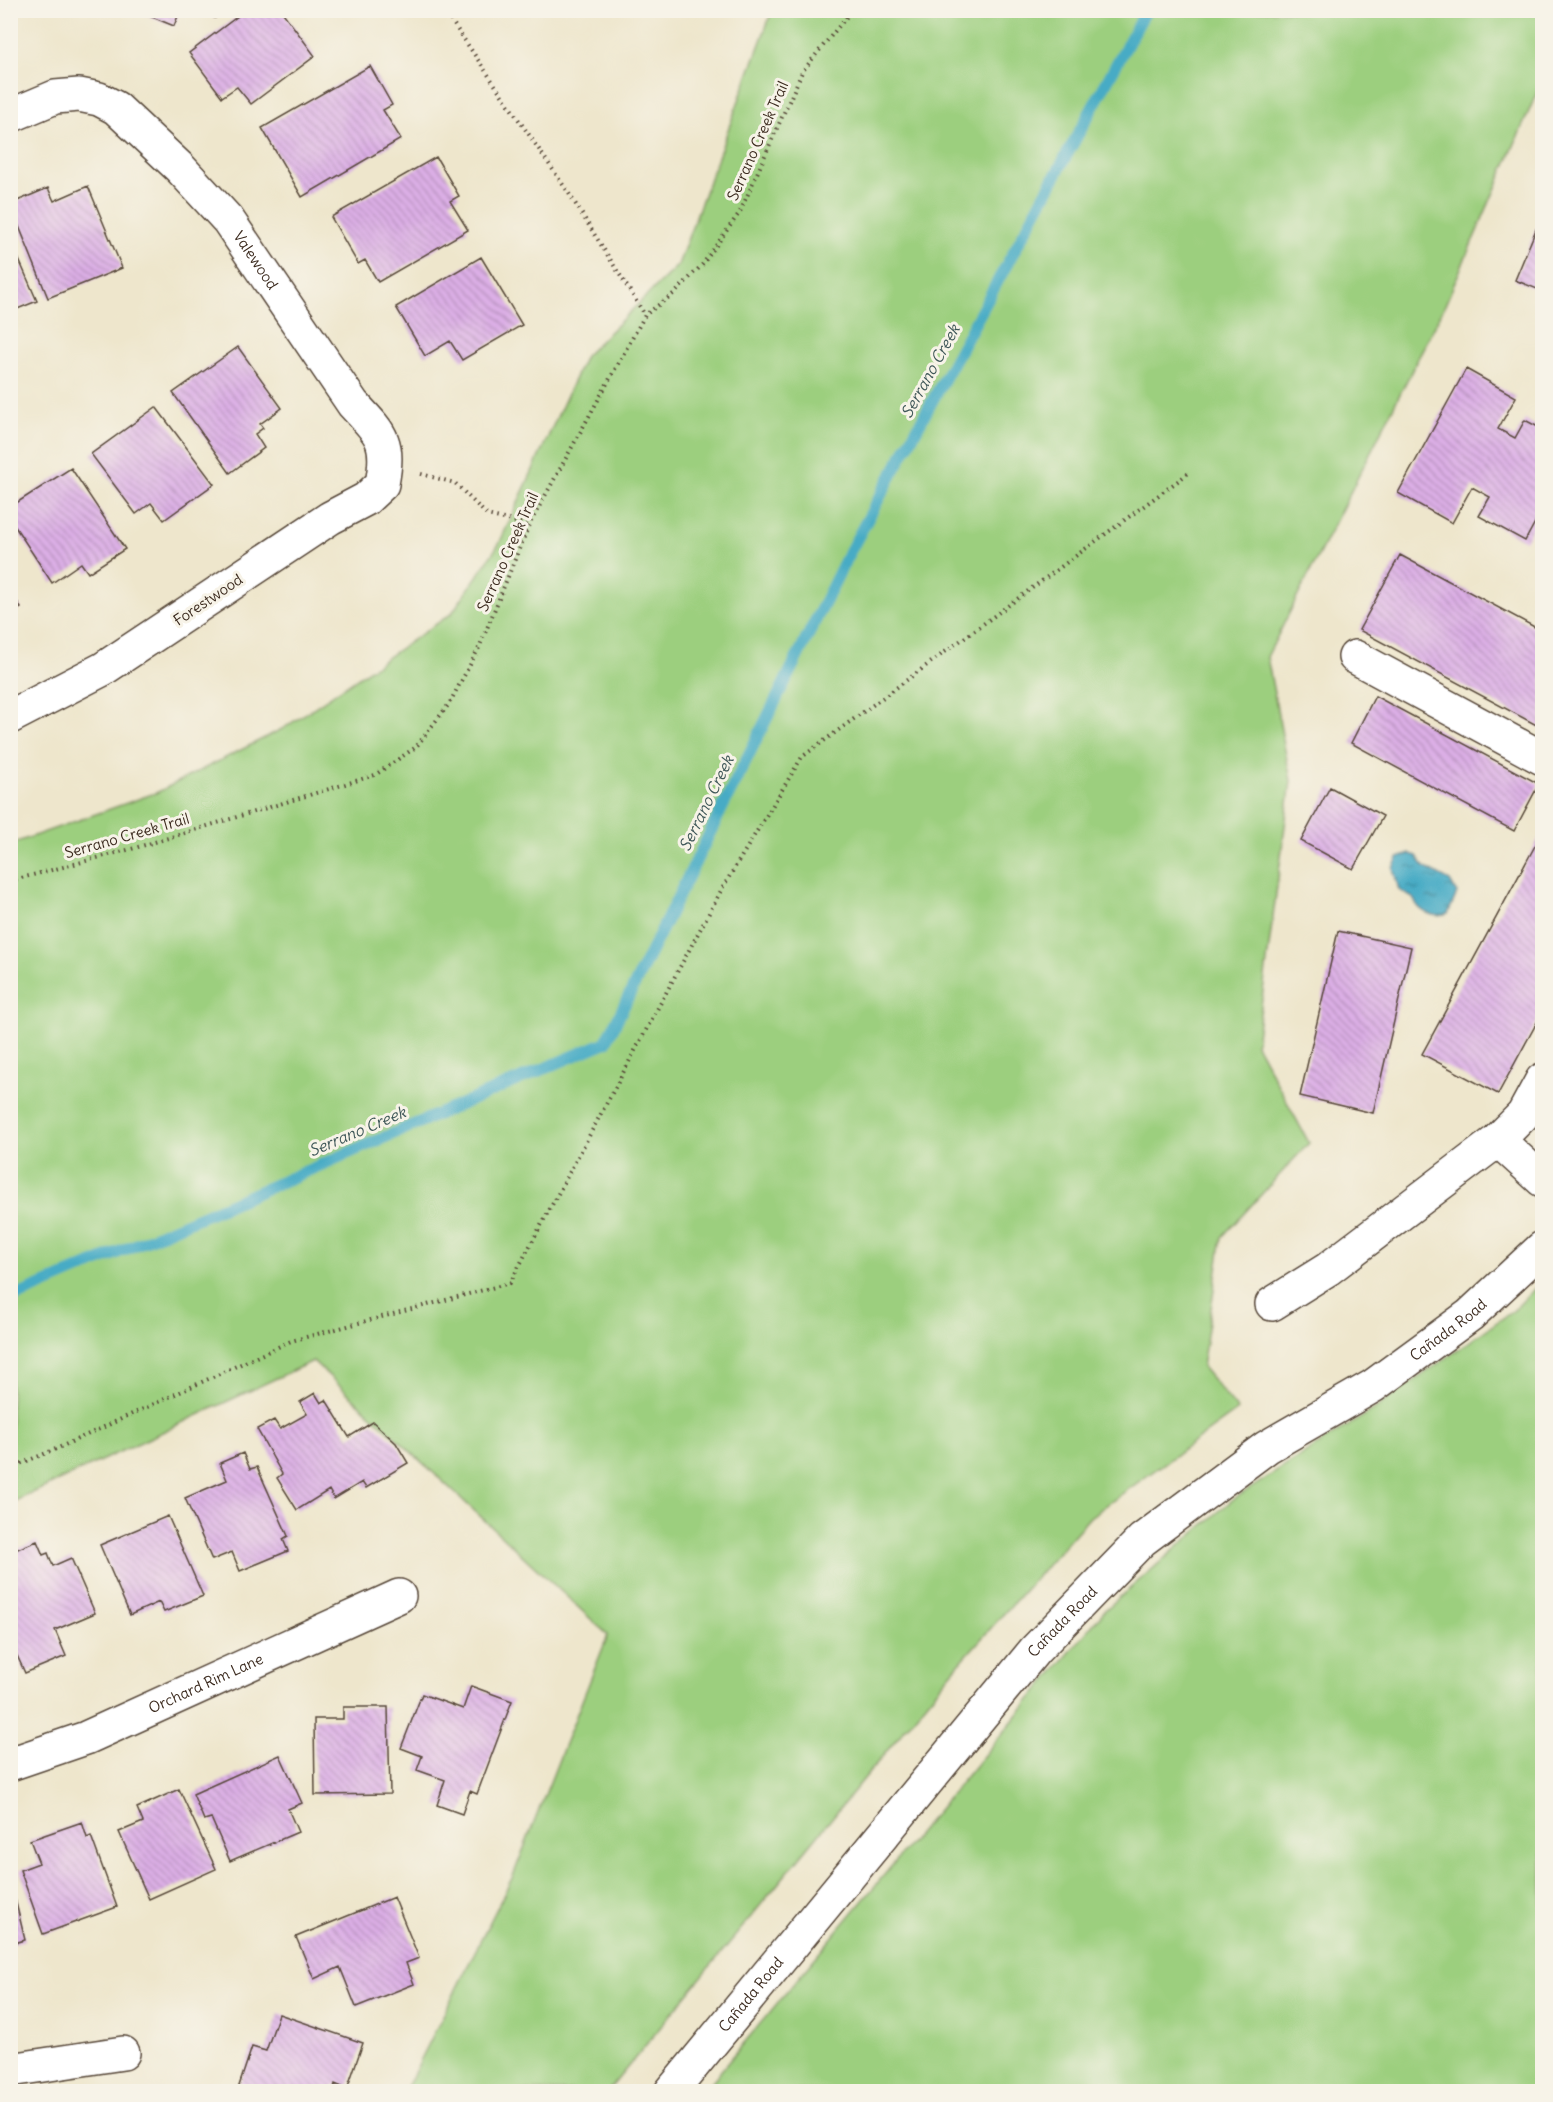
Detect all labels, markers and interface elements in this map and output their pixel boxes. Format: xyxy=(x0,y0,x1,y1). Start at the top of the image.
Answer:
street label: Serrano Creek Trail xyxy=(723,78,792,203)
street label: Valewood xyxy=(229,227,283,293)
water label: Serrano Creek xyxy=(896,319,965,421)
street label: Serrano Creek Trail xyxy=(473,489,542,614)
street label: Forestwood xyxy=(170,569,246,630)
water label: Serrano Creek xyxy=(674,750,738,854)
street label: Serrano Creek Trail xyxy=(62,809,191,862)
water label: Serrano Creek xyxy=(305,1101,410,1160)
street label: Cañada Road xyxy=(1406,1294,1491,1365)
street label: Cañada Road xyxy=(1023,1582,1101,1661)
street label: Orchard Rim Lane xyxy=(145,1649,266,1717)
street label: Cañada Road xyxy=(714,1953,787,2036)

